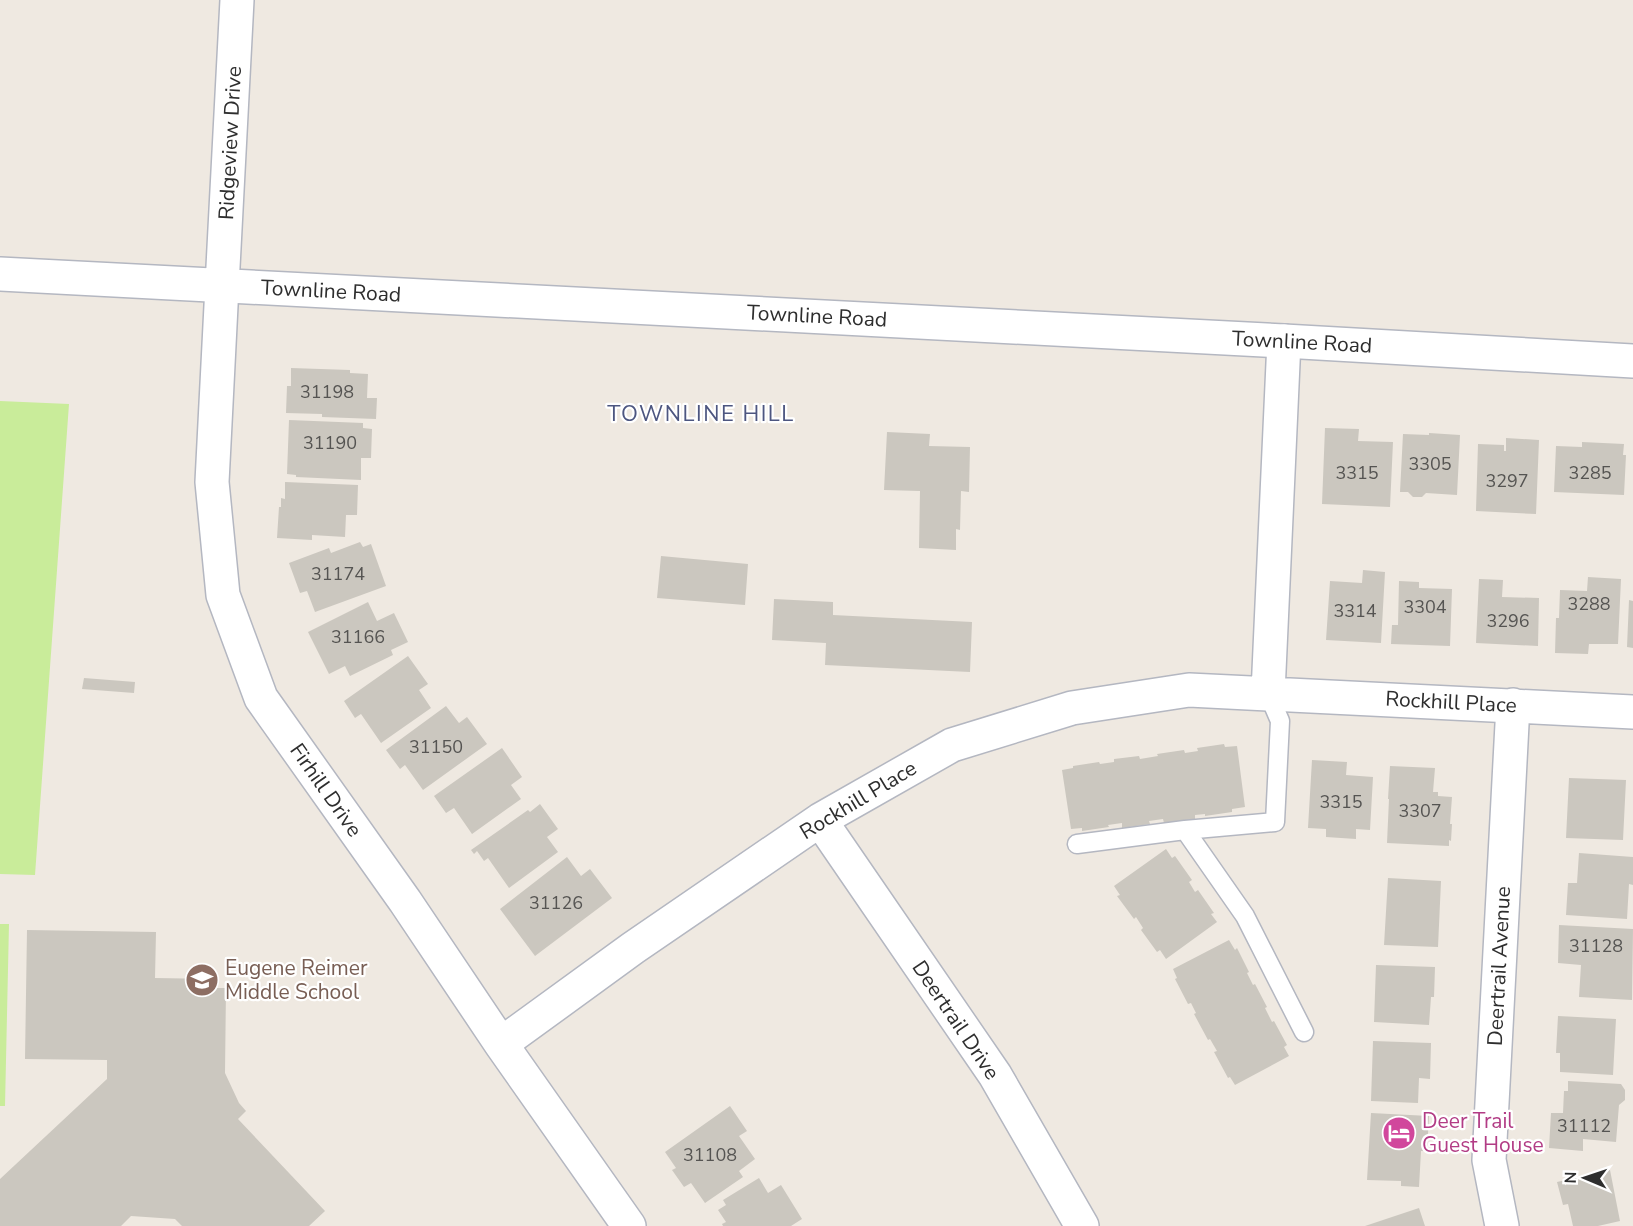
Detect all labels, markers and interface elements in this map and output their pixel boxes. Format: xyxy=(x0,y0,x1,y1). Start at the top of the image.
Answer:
street label: Ridgeview Drive xyxy=(212,65,248,221)
street label: Townline Road xyxy=(260,273,402,309)
street label: Townline Road xyxy=(746,298,888,334)
street label: Townline Road xyxy=(1231,324,1373,360)
house number: 31198 xyxy=(300,380,354,404)
district label: TOWNLINE HILL xyxy=(607,399,795,429)
house number: 31190 xyxy=(303,431,357,455)
house number: 3305 xyxy=(1408,452,1452,476)
house number: 3315 xyxy=(1335,461,1379,485)
house number: 3285 xyxy=(1568,461,1612,485)
house number: 3297 xyxy=(1485,469,1529,493)
house number: 31174 xyxy=(311,562,365,586)
house number: 3288 xyxy=(1567,592,1611,616)
house number: 3304 xyxy=(1403,595,1447,619)
house number: 3314 xyxy=(1333,599,1377,623)
house number: 3296 xyxy=(1486,609,1530,633)
house number: 31166 xyxy=(331,625,385,649)
street label: Rockhill Place xyxy=(1385,685,1517,719)
house number: 31150 xyxy=(409,735,463,759)
street label: Firhill Drive xyxy=(283,738,369,842)
street label: Rockhill Place xyxy=(794,754,922,846)
house number: 3315 xyxy=(1319,790,1363,814)
house number: 3307 xyxy=(1398,799,1442,823)
street label: Deertrail Avenue xyxy=(1481,885,1517,1047)
house number: 31126 xyxy=(529,891,583,915)
house number: 31128 xyxy=(1569,934,1623,958)
place label: Eugene Reimer Middle School xyxy=(225,954,368,1006)
street label: Deertrail Drive xyxy=(906,955,1006,1085)
school or university icon: Eugene Reimer Middle School xyxy=(184,962,220,998)
place label: Deer Trail Guest House xyxy=(1422,1107,1544,1159)
house number: 31112 xyxy=(1557,1114,1611,1138)
hotel icon: Deer Trail Guest House xyxy=(1381,1115,1417,1151)
house number: 31108 xyxy=(683,1143,737,1167)
north arrow xyxy=(1555,1148,1615,1208)
text: N xyxy=(1560,1171,1582,1184)

